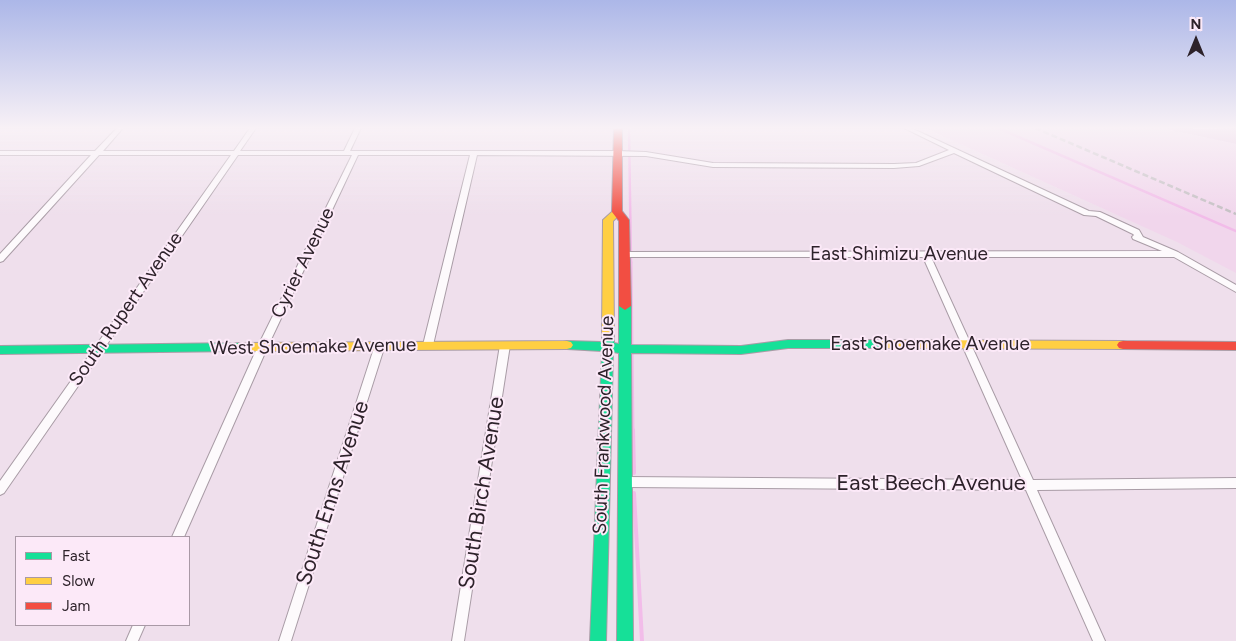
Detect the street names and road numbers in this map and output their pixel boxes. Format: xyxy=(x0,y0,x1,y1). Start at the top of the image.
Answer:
street label: Cyrier Avenue xyxy=(266,204,340,322)
street label: South Rupert Avenue xyxy=(64,228,188,390)
street label: East Shimizu Avenue xyxy=(810,243,988,265)
street label: South Frankwood Avenue xyxy=(589,315,619,535)
street label: East Shoemake Avenue xyxy=(830,333,1030,355)
street label: West Shoemake Avenue xyxy=(210,334,416,360)
street label: South Birch Avenue xyxy=(454,395,510,591)
street label: South Enns Avenue xyxy=(291,398,375,588)
street label: East Beech Avenue xyxy=(836,471,1026,497)

